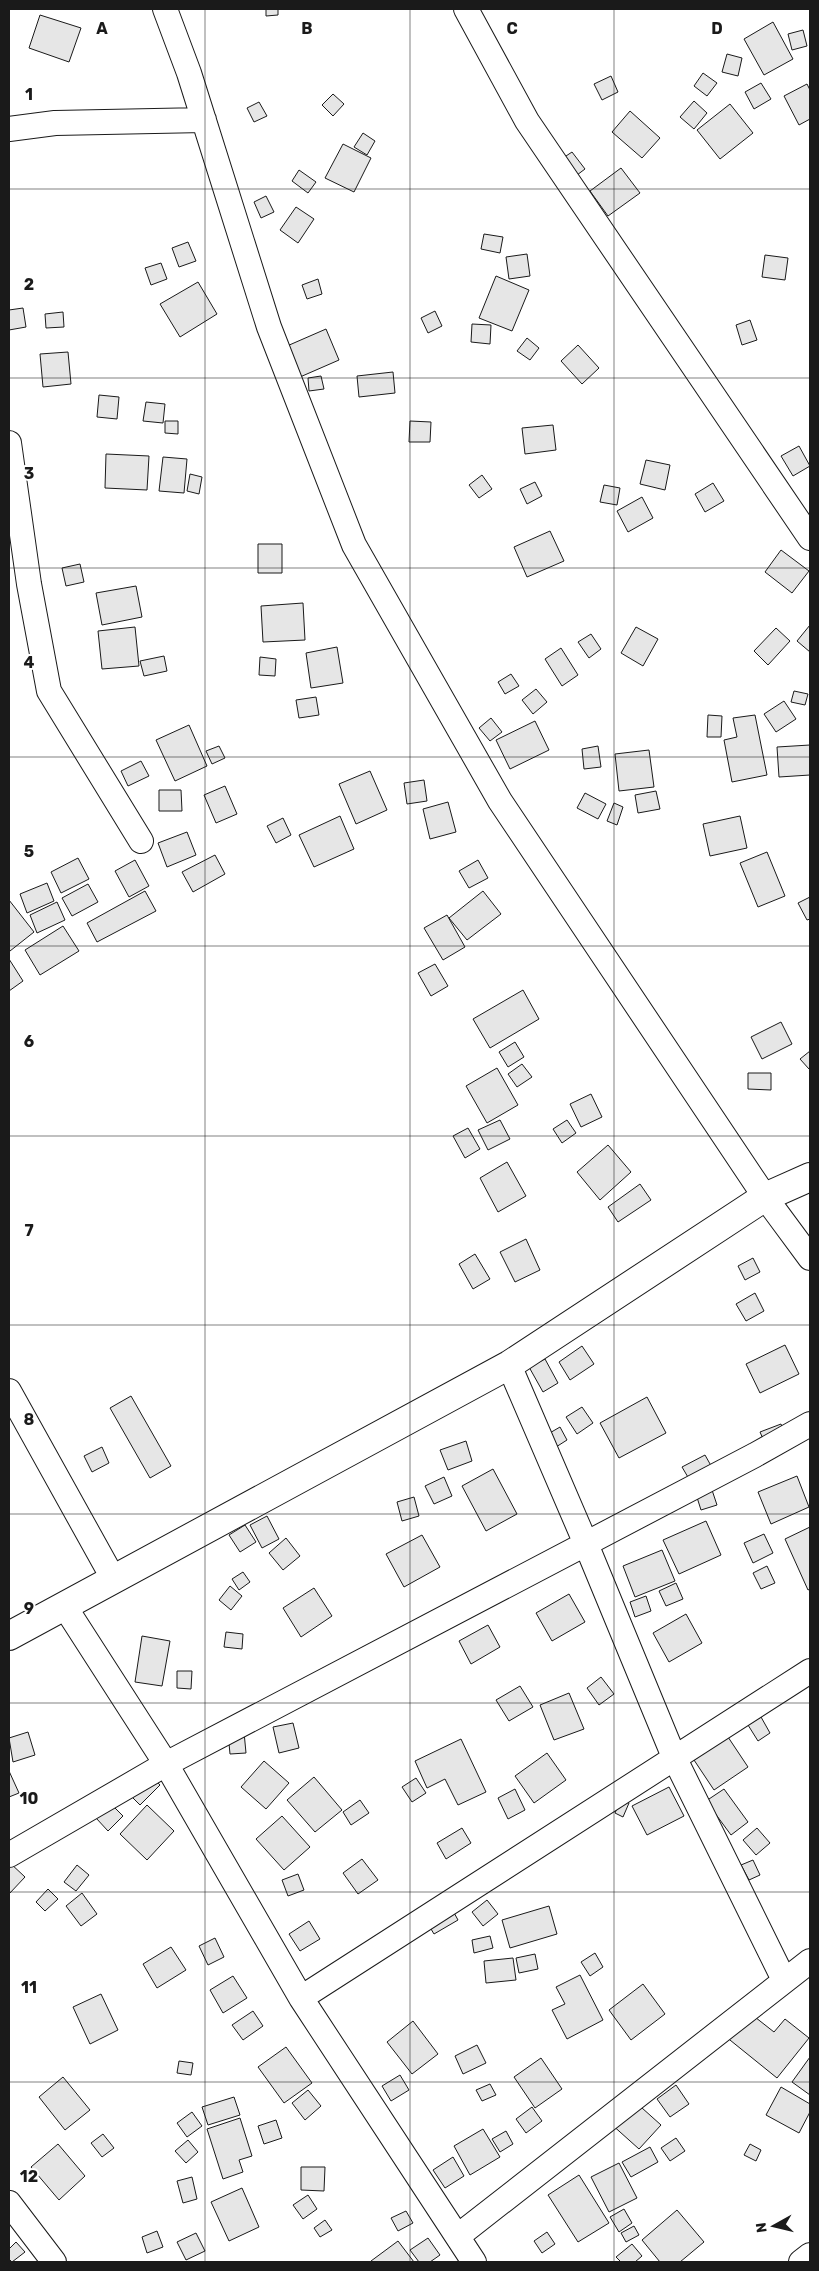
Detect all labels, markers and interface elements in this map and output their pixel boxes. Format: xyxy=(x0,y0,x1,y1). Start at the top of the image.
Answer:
text: A xyxy=(96,19,108,38)
text: B xyxy=(301,19,313,38)
text: C xyxy=(506,19,518,38)
text: D xyxy=(711,19,723,38)
text: 1 xyxy=(25,85,33,104)
text: 2 xyxy=(24,275,34,294)
text: 3 xyxy=(24,464,34,483)
text: 4 xyxy=(24,653,35,672)
text: 5 xyxy=(24,842,34,861)
text: 6 xyxy=(24,1032,34,1051)
text: 7 xyxy=(24,1221,34,1240)
text: 8 xyxy=(24,1410,35,1429)
text: 9 xyxy=(24,1599,34,1618)
text: 10 xyxy=(20,1789,39,1808)
text: 11 xyxy=(21,1978,37,1997)
text: 12 xyxy=(20,2167,38,2186)
north arrow xyxy=(749,2201,799,2251)
text: N xyxy=(753,2222,771,2234)

